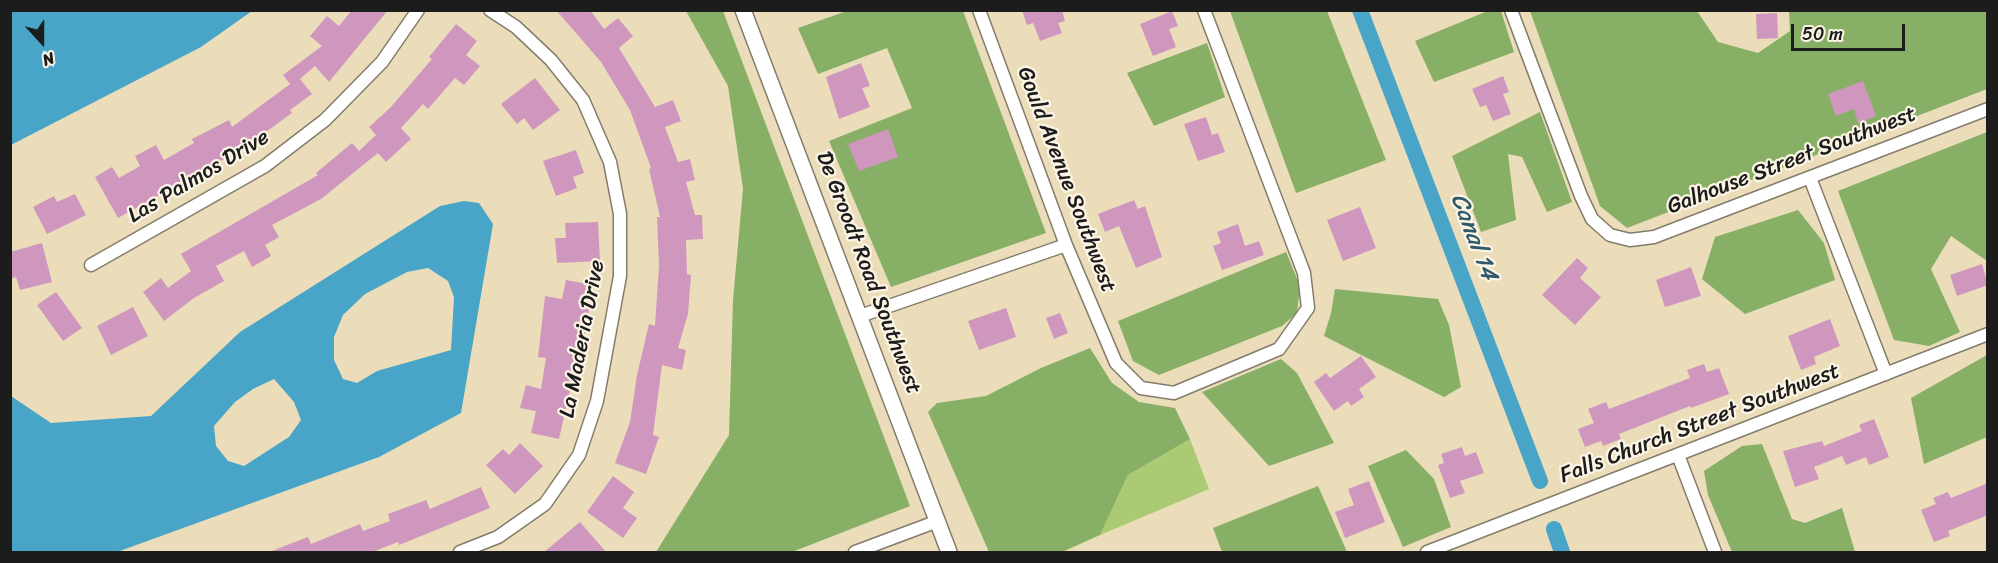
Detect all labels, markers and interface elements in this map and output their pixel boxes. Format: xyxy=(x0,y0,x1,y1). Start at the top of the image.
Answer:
north arrow xyxy=(12,12,72,72)
scale bar xyxy=(1794,12,1908,50)
text: 50 m xyxy=(1802,18,1843,50)
text: N xyxy=(38,44,59,75)
street label: Gould Avenue Southwest xyxy=(1011,63,1121,297)
street label: Galhouse Street Southwest xyxy=(1664,101,1920,221)
street label: Las Palmos Drive xyxy=(123,124,275,230)
street label: De Groodt Road Southwest xyxy=(809,148,927,398)
water label: Canal 14 xyxy=(1443,190,1503,284)
street label: La Maderia Drive xyxy=(555,258,611,420)
street label: Falls Church Street Southwest xyxy=(1556,358,1844,490)

